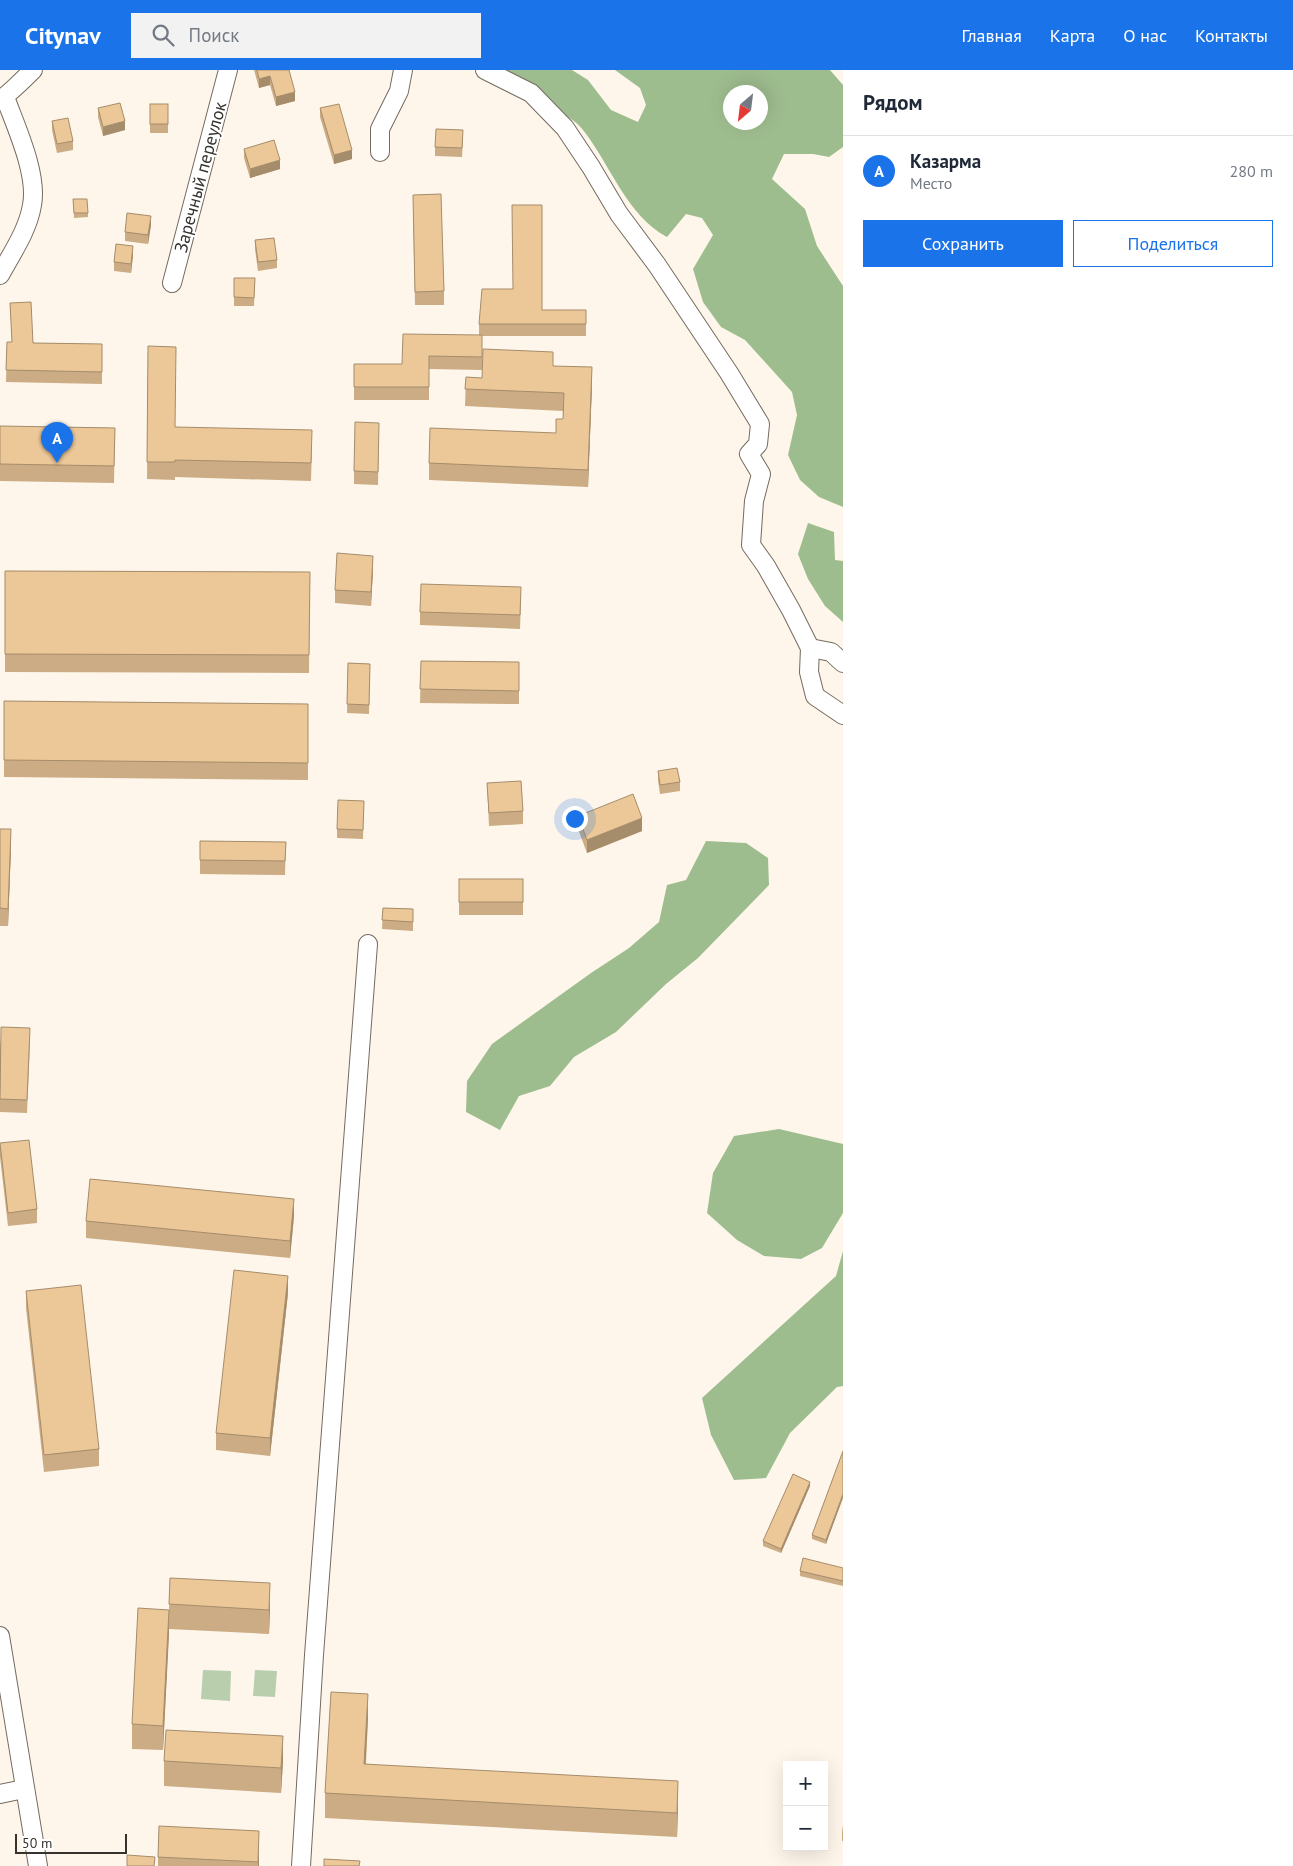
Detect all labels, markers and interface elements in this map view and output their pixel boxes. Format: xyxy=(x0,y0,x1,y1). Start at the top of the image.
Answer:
search box xyxy=(131,13,481,58)
text: Citynav xyxy=(25,20,101,51)
icon: search xyxy=(149,21,177,49)
text: Поиск xyxy=(189,23,239,47)
text: Главная xyxy=(961,24,1022,47)
text: Карта xyxy=(1050,24,1095,47)
text: О нас xyxy=(1123,24,1167,47)
text: Контакты xyxy=(1195,24,1268,47)
north arrow xyxy=(723,85,768,130)
text: Рядом xyxy=(863,89,922,116)
street label: Заречный переулок xyxy=(169,99,231,255)
text: Казарма xyxy=(910,149,981,173)
text: A xyxy=(874,161,884,181)
text: 280 m xyxy=(1230,161,1273,181)
text: Место xyxy=(910,173,952,193)
button: Сохранить xyxy=(863,220,1063,267)
button: Поделиться xyxy=(1073,220,1273,267)
pin: A xyxy=(41,422,73,463)
your location xyxy=(562,806,588,832)
map controls xyxy=(783,1761,828,1851)
button: + xyxy=(783,1761,828,1806)
button: − xyxy=(783,1806,828,1851)
scale bar xyxy=(15,1831,128,1854)
text: 50 m xyxy=(22,1834,52,1852)

